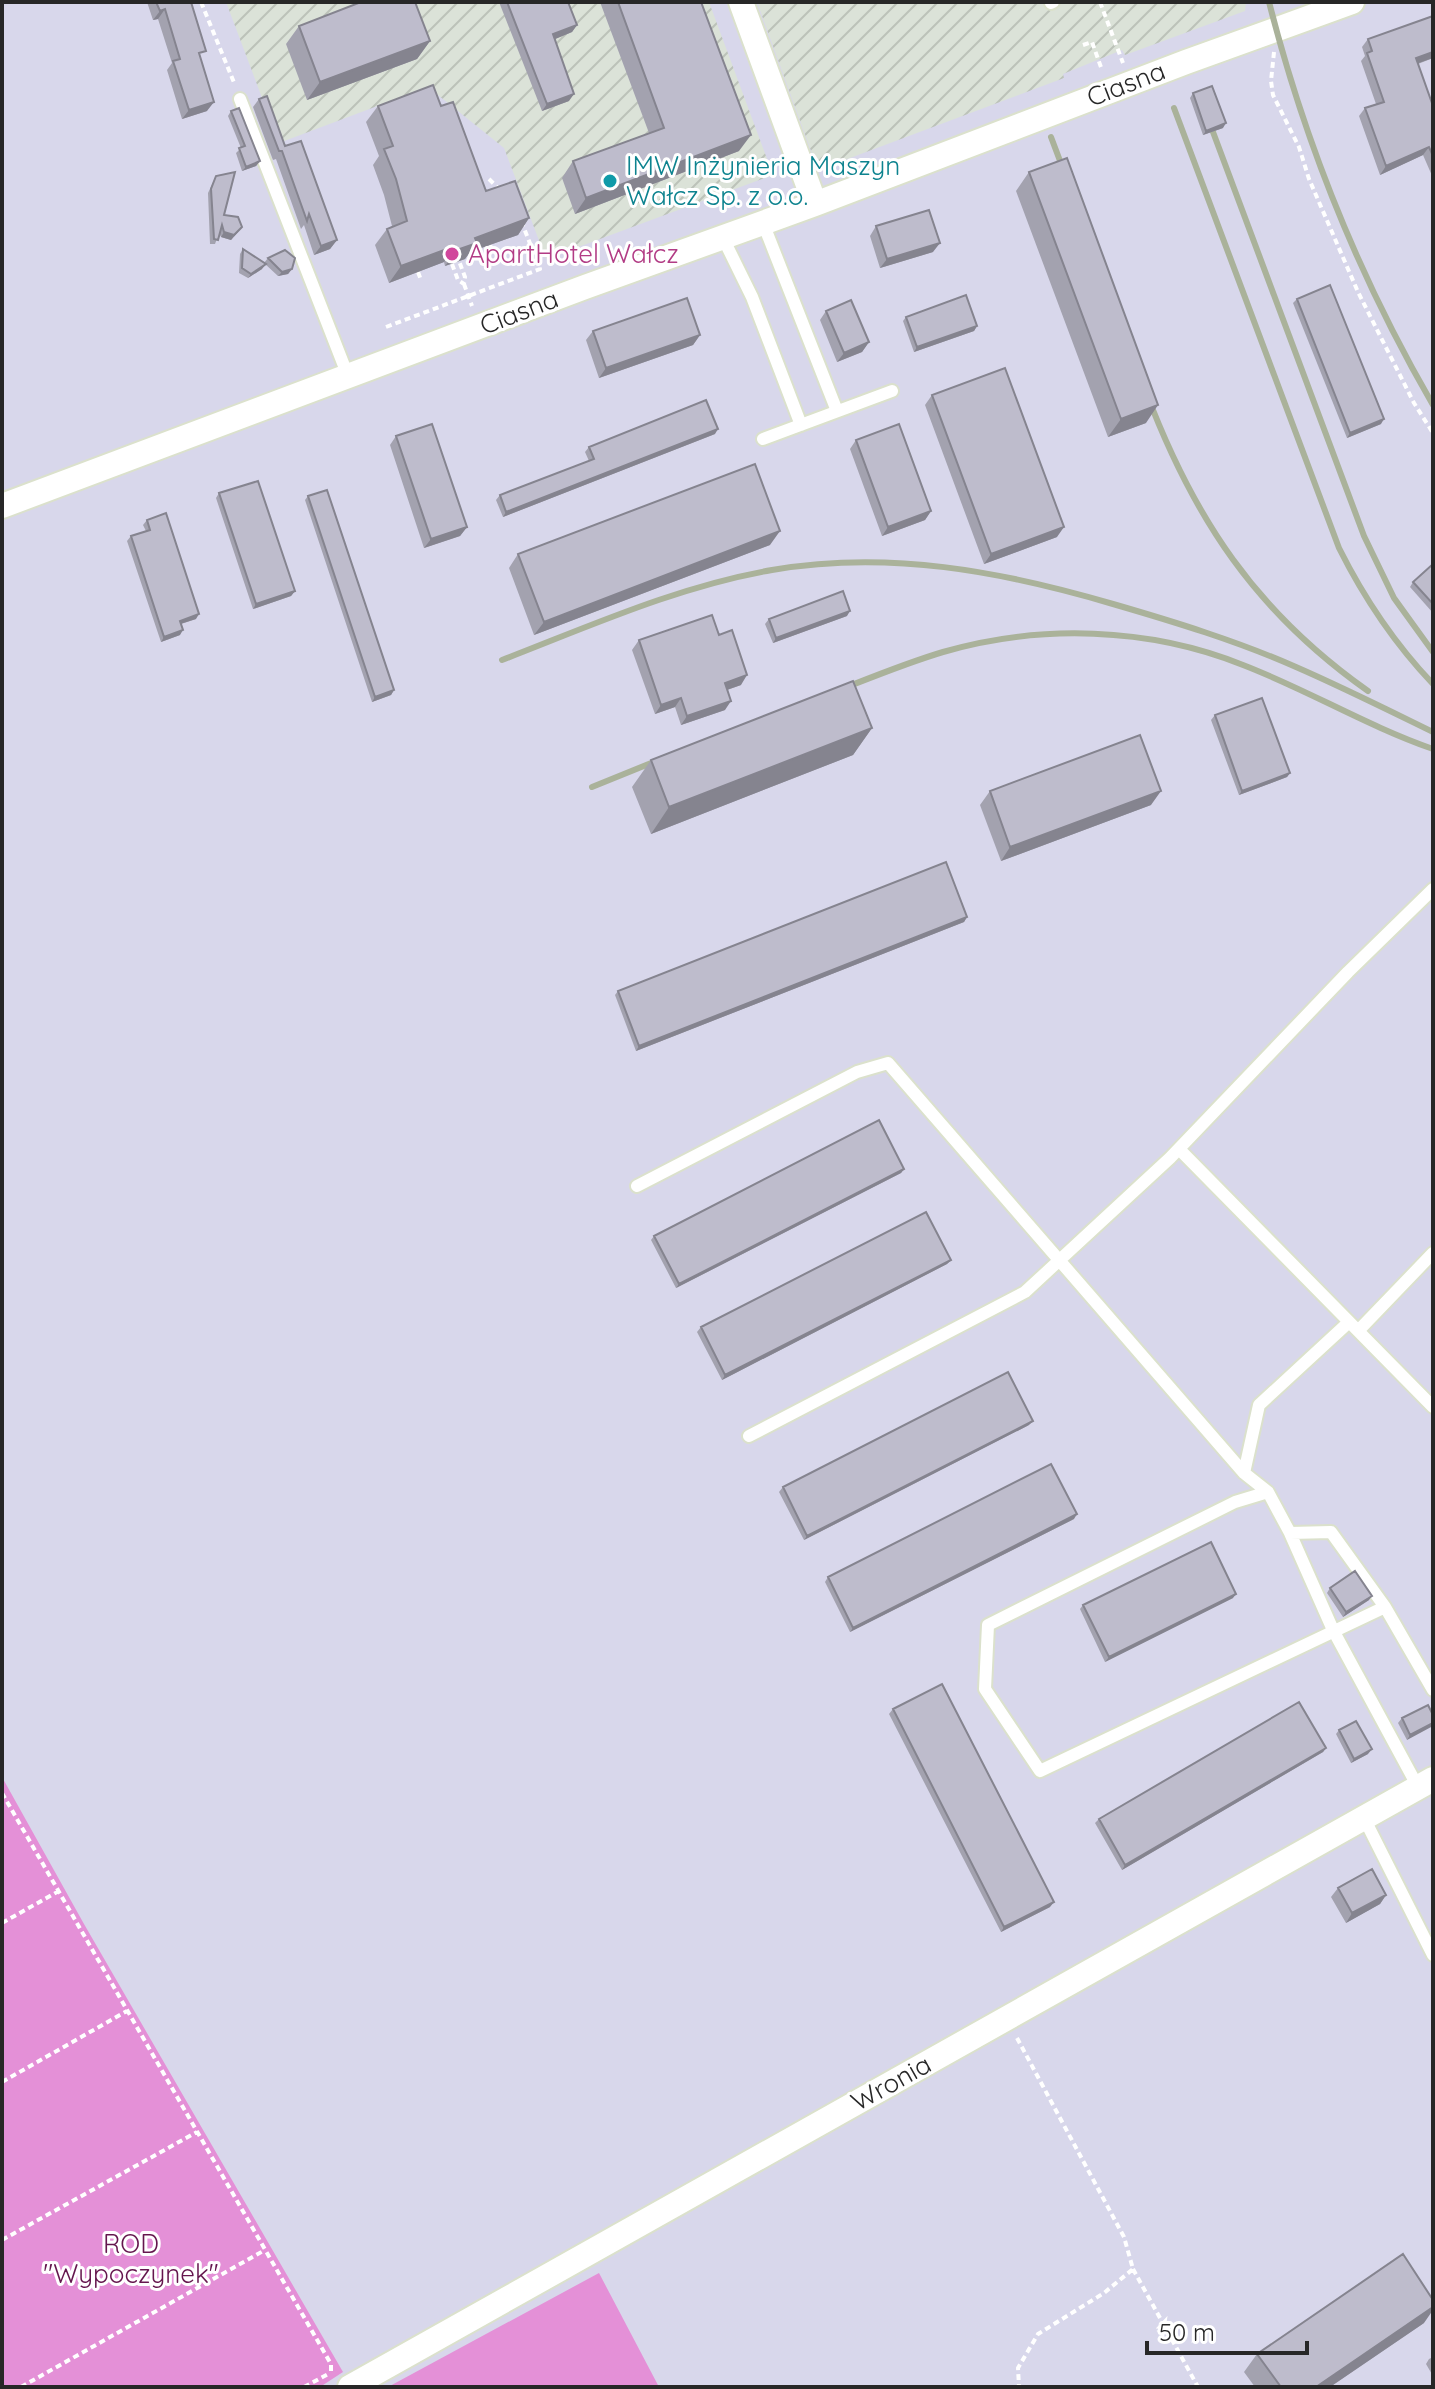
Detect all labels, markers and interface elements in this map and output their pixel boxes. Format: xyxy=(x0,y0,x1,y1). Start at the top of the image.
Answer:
street label: Ciasna xyxy=(1082,54,1170,114)
place label: IMW Inżynieria Maszyn Wałcz Sp. z o.o. xyxy=(626,149,900,212)
marker: IMW Inżynieria Maszyn Wałcz Sp. z o.o. xyxy=(601,172,619,190)
place label: ApartHotel Wałcz xyxy=(468,237,679,270)
marker: ApartHotel Wałcz xyxy=(443,245,461,263)
street label: Ciasna xyxy=(475,282,563,342)
street label: Wronia xyxy=(845,2047,937,2118)
park label: ROD "Wypoczynek" xyxy=(43,2227,219,2290)
scale bar xyxy=(1147,2305,1307,2355)
text: 50 m xyxy=(1159,2317,1215,2347)

